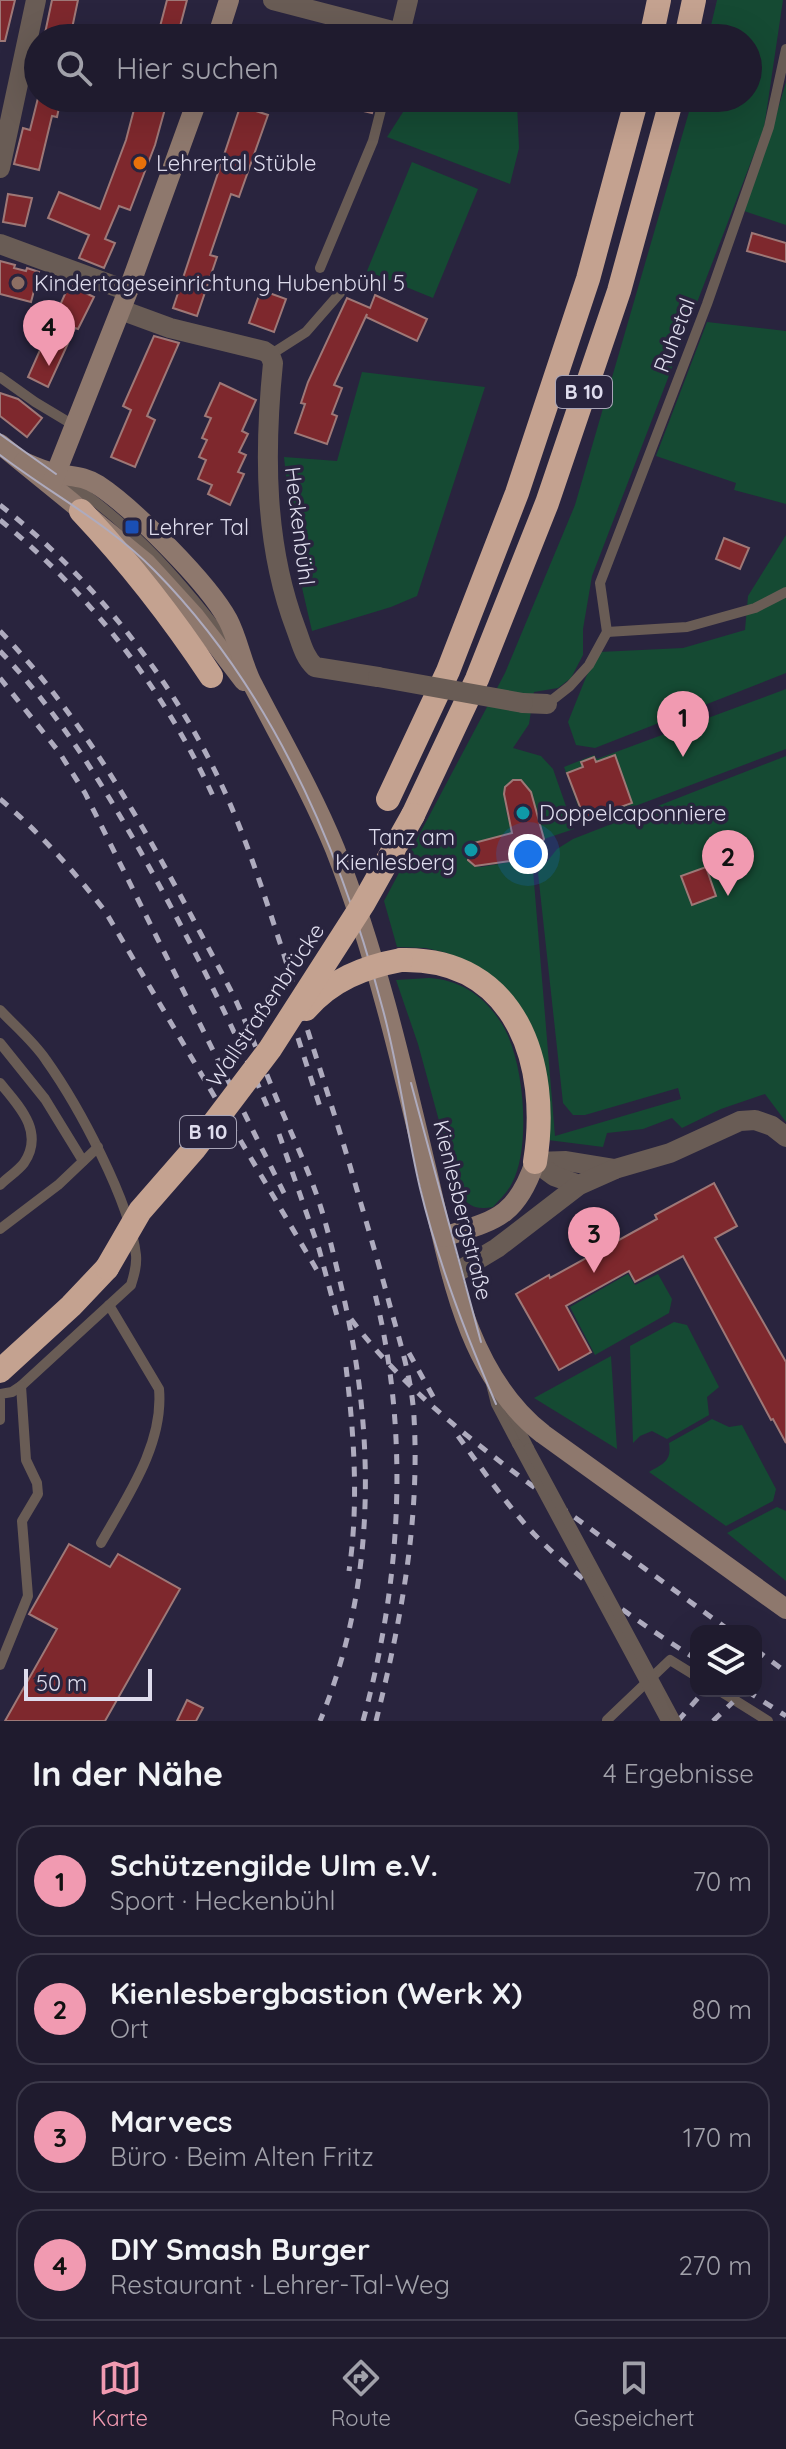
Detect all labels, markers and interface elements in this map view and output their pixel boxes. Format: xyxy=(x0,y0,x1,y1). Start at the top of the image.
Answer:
search box xyxy=(24,24,762,112)
icon: search xyxy=(52,46,96,90)
text: Hier suchen xyxy=(116,49,279,87)
place label: Lehrertal Stüble xyxy=(156,149,316,177)
marker: Lehrertal Stüble xyxy=(131,154,149,172)
place label: Kindertageseinrichtung Hubenbühl 5 xyxy=(34,269,405,297)
marker: Kindertageseinrichtung Hubenbühl 5 xyxy=(9,274,27,292)
street label: Ruhetal xyxy=(647,294,701,376)
pin: 4 xyxy=(23,300,75,366)
road number: B 10 xyxy=(556,376,612,408)
street label: Heckenbühl xyxy=(279,465,321,587)
place label: Lehrer Tal xyxy=(148,513,249,541)
marker: Lehrer Tal xyxy=(123,518,141,536)
pin: 1 xyxy=(657,691,709,757)
place label: Doppelcaponniere xyxy=(539,799,727,827)
marker: Doppelcaponniere xyxy=(514,804,532,822)
place label: Tanz am Kienlesberg xyxy=(335,823,455,876)
pin: 2 xyxy=(702,830,754,896)
your location xyxy=(508,834,548,874)
marker: Tanz am Kienlesberg xyxy=(462,841,480,859)
street label: Wallstraßenbrücke xyxy=(200,918,330,1092)
road number: B 10 xyxy=(180,1116,236,1148)
street label: Kienlesbergstraße xyxy=(427,1117,499,1303)
pin: 3 xyxy=(568,1207,620,1273)
map controls xyxy=(690,1625,762,1697)
button: layers xyxy=(690,1625,762,1697)
scale bar xyxy=(24,1665,152,1701)
text: 50 m xyxy=(36,1669,87,1697)
text: In der Nähe xyxy=(32,1752,223,1795)
text: 4 Ergebnisse xyxy=(603,1757,754,1790)
text: Schützengilde Ulm e.V. xyxy=(110,1846,438,1884)
text: 1 xyxy=(55,1865,65,1898)
text: 70 m xyxy=(692,1865,752,1898)
text: Sport · Heckenbühl xyxy=(110,1884,335,1917)
text: Kienlesbergbastion (Werk X) xyxy=(110,1974,522,2012)
text: 2 xyxy=(53,1993,67,2026)
text: 80 m xyxy=(692,1993,752,2026)
text: Ort xyxy=(110,2012,149,2045)
text: Marvecs xyxy=(110,2102,232,2140)
text: 3 xyxy=(53,2121,67,2154)
text: 170 m xyxy=(683,2121,752,2154)
text: Büro · Beim Alten Fritz xyxy=(110,2140,374,2173)
text: DIY Smash Burger xyxy=(110,2230,370,2268)
text: 4 xyxy=(52,2249,68,2282)
text: 270 m xyxy=(678,2249,752,2282)
text: Restaurant · Lehrer-Tal-Weg xyxy=(110,2268,450,2301)
tab: Karte xyxy=(91,2356,148,2432)
tab: Route xyxy=(331,2356,391,2432)
tab: Gespeichert xyxy=(574,2356,695,2432)

